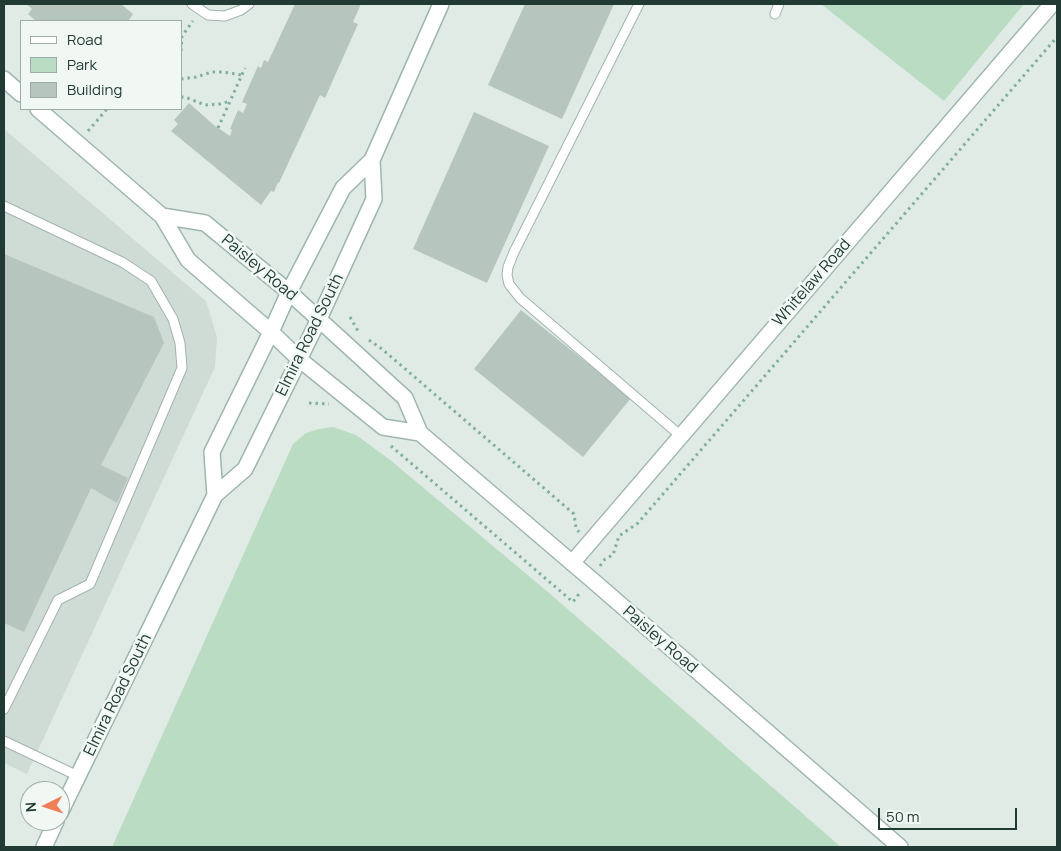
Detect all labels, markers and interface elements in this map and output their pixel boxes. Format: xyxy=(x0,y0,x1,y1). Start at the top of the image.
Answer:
legend xyxy=(20,20,182,110)
text: Road xyxy=(67,29,103,50)
text: Park xyxy=(67,54,97,75)
text: Building xyxy=(67,79,122,100)
street label: Paisley Road xyxy=(217,231,301,305)
street label: Whitelaw Road xyxy=(769,235,855,331)
street label: Elmira Road South xyxy=(272,271,348,399)
street label: Paisley Road xyxy=(619,602,701,678)
street label: Elmira Road South xyxy=(80,631,156,759)
north arrow xyxy=(20,781,70,831)
scale bar xyxy=(881,798,1020,830)
text: N xyxy=(21,801,40,813)
text: 50 m xyxy=(886,806,920,827)

